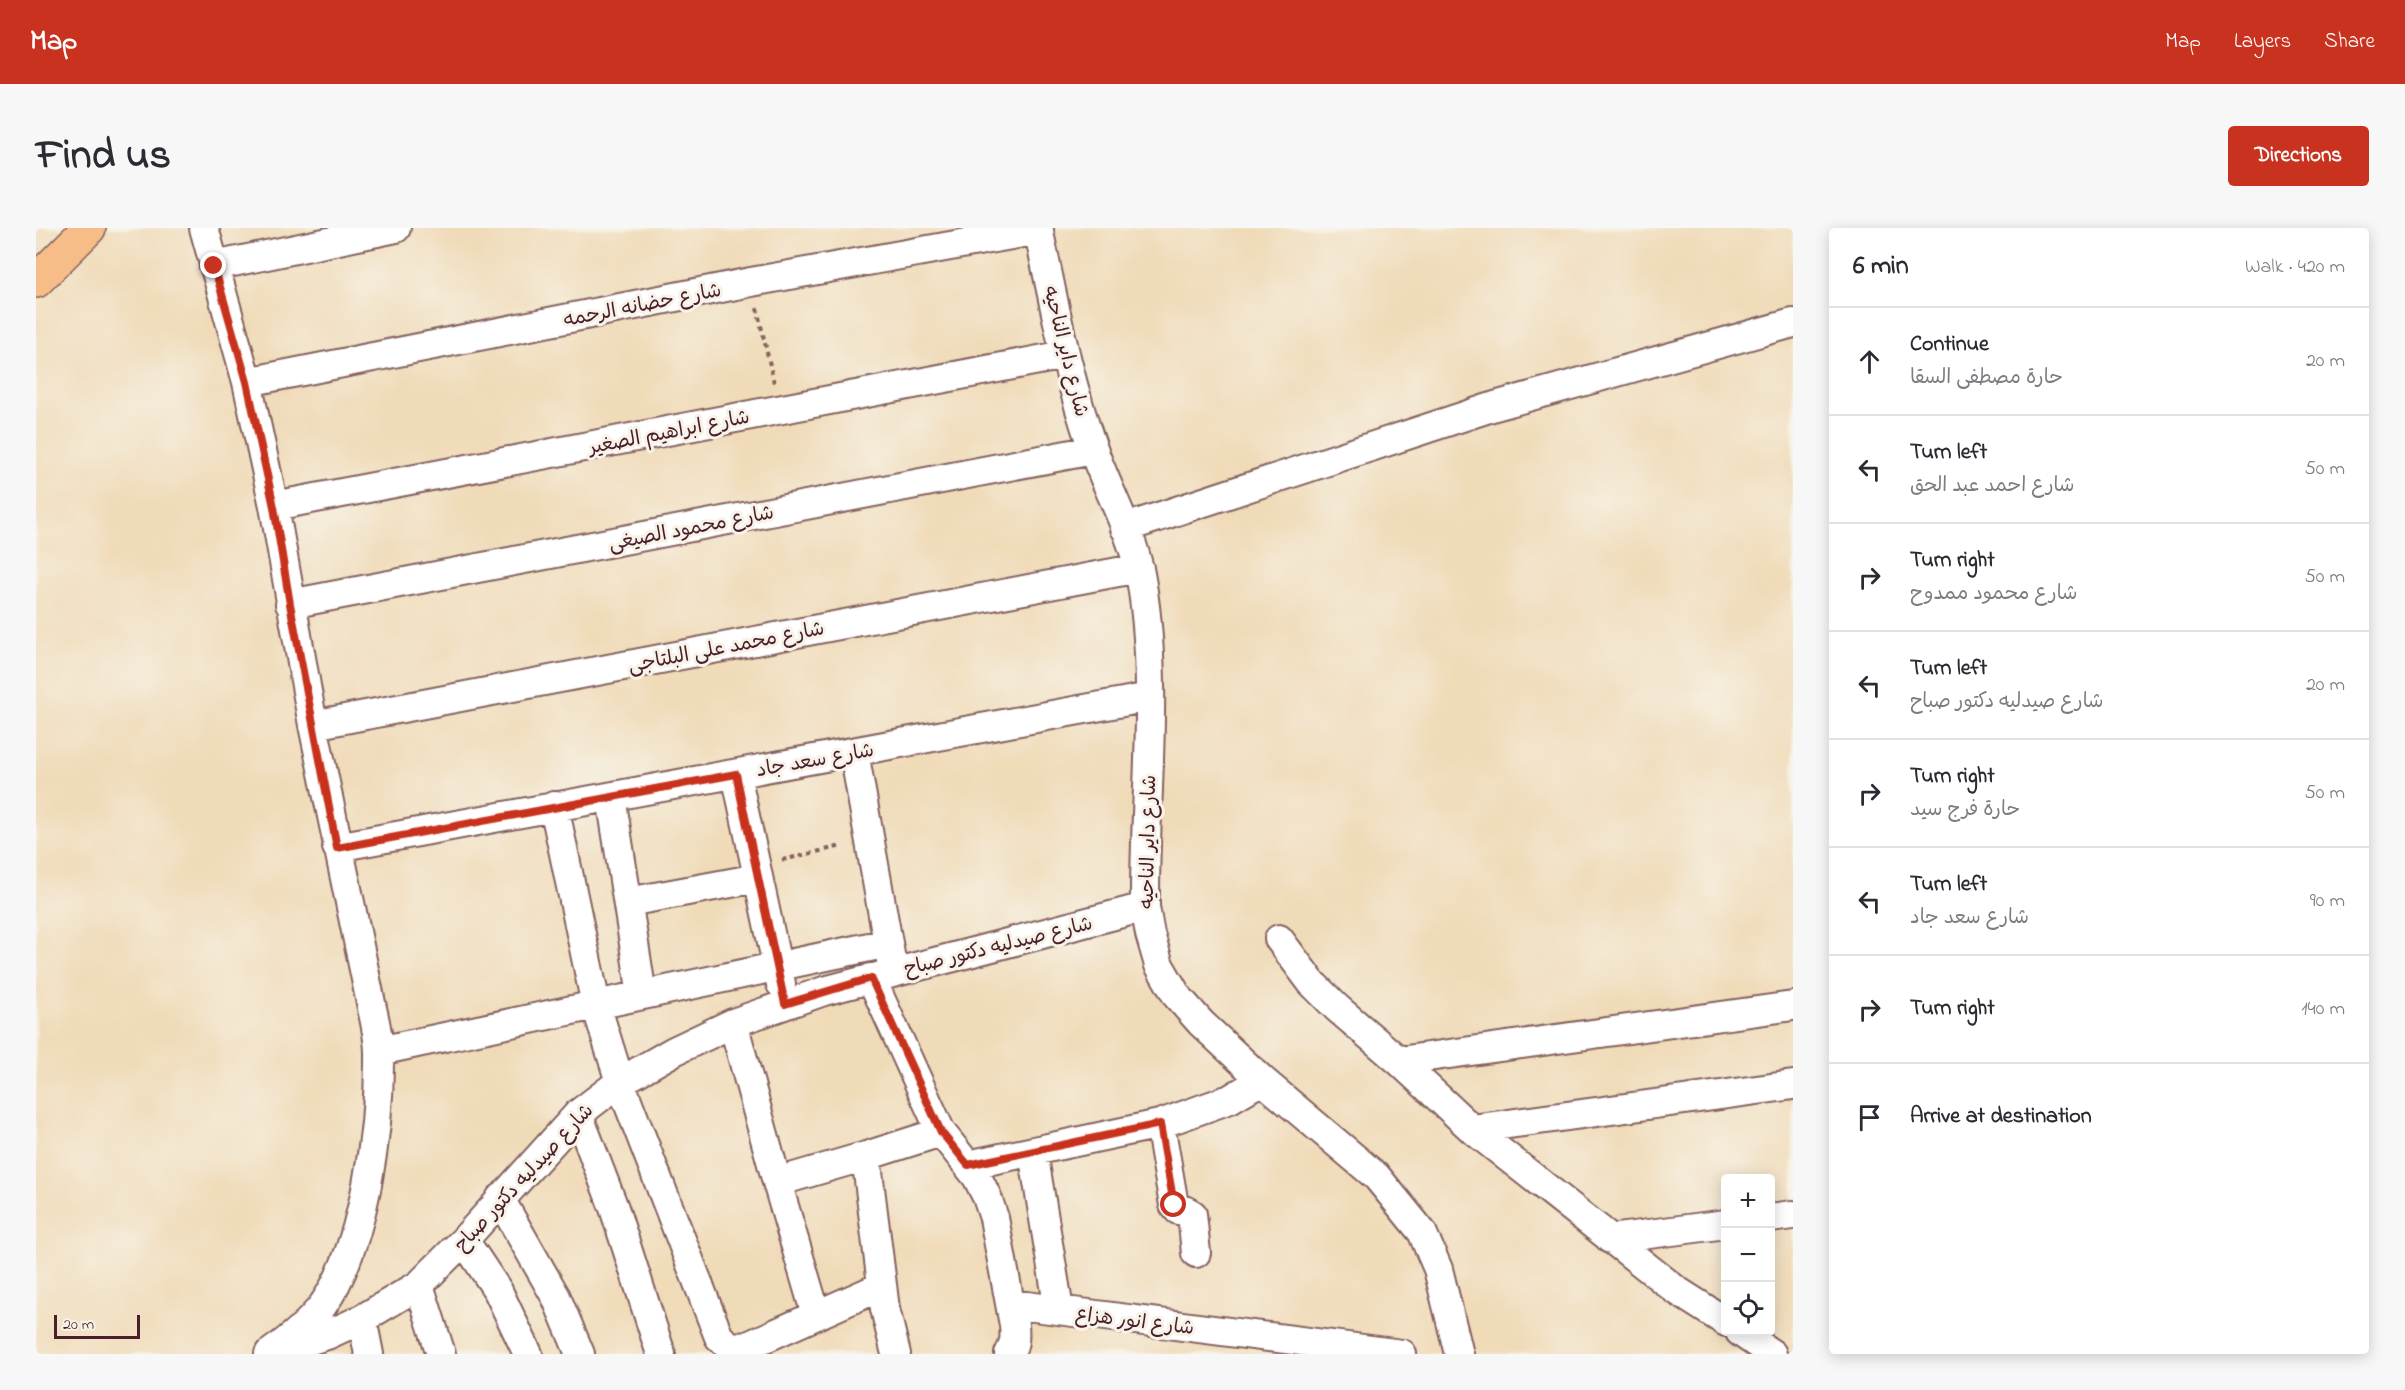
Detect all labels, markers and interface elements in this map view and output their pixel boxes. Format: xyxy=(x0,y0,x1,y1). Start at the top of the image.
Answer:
text: Map xyxy=(30,22,77,63)
text: Map xyxy=(2165,27,2201,57)
text: Layers xyxy=(2234,27,2291,57)
text: Share xyxy=(2324,27,2375,57)
text: Find us xyxy=(36,126,171,187)
button: Directions xyxy=(2228,126,2369,186)
text: 6 min xyxy=(1853,248,1909,286)
route end xyxy=(200,252,226,278)
text: Walk · 420 m xyxy=(2245,253,2345,282)
street label: شارع حضانه الرحمه xyxy=(561,277,724,336)
street label: شارع داير الناحيه xyxy=(1034,283,1095,420)
text: Continue xyxy=(1910,329,1989,361)
icon: ahead xyxy=(1853,345,1886,378)
text: 20 m xyxy=(2306,347,2345,376)
text: حارة مصطفى السقا xyxy=(1910,364,2063,393)
street label: شارع ابراهيم الصغير xyxy=(585,404,752,464)
text: Turn left xyxy=(1910,437,1987,469)
icon: left xyxy=(1853,453,1886,486)
text: 50 m xyxy=(2304,455,2345,484)
text: شارع احمد عبد الحق xyxy=(1910,472,2074,501)
street label: شارع محمود الصيغى xyxy=(606,499,777,560)
text: Turn right xyxy=(1910,545,1995,577)
icon: right xyxy=(1853,561,1886,594)
text: 50 m xyxy=(2304,563,2345,592)
text: شارع محمود ممدوح xyxy=(1910,580,2078,609)
street label: شارع محمد على البلتاجى xyxy=(626,615,827,682)
text: Turn left xyxy=(1910,653,1987,685)
icon: left xyxy=(1853,669,1886,702)
text: 20 m xyxy=(2306,671,2345,700)
text: شارع صيدليه دكتور صباح xyxy=(1910,688,2104,717)
street label: شارع سعد جاد xyxy=(754,737,877,786)
text: Turn right xyxy=(1910,761,1995,793)
street label: شارع داير الناحيه xyxy=(1134,775,1165,909)
icon: right xyxy=(1853,777,1886,810)
text: 50 m xyxy=(2304,779,2345,808)
text: حارة فرج سيد xyxy=(1910,796,2020,825)
text: Turn left xyxy=(1910,869,1987,901)
icon: left xyxy=(1853,885,1886,918)
text: 90 m xyxy=(2310,887,2345,916)
text: شارع سعد جاد xyxy=(1910,904,2029,933)
street label: شارع صيدليه دكتور صباح xyxy=(901,910,1096,985)
icon: right xyxy=(1853,993,1886,1026)
text: Turn right xyxy=(1910,993,1995,1025)
text: 140 m xyxy=(2301,995,2345,1024)
street label: شارع صيدليه دكتور صباح xyxy=(448,1098,601,1259)
icon: arrive xyxy=(1853,1101,1886,1134)
text: Arrive at destination xyxy=(1910,1101,2092,1133)
map controls xyxy=(1721,1174,1775,1336)
button: + xyxy=(1721,1174,1775,1228)
route start xyxy=(1160,1191,1186,1217)
button: − xyxy=(1721,1228,1775,1282)
button: locate xyxy=(1721,1282,1775,1336)
street label: شارع انور هزاع xyxy=(1074,1301,1196,1344)
scale bar xyxy=(54,1312,140,1340)
text: 20 m xyxy=(63,1313,94,1337)

